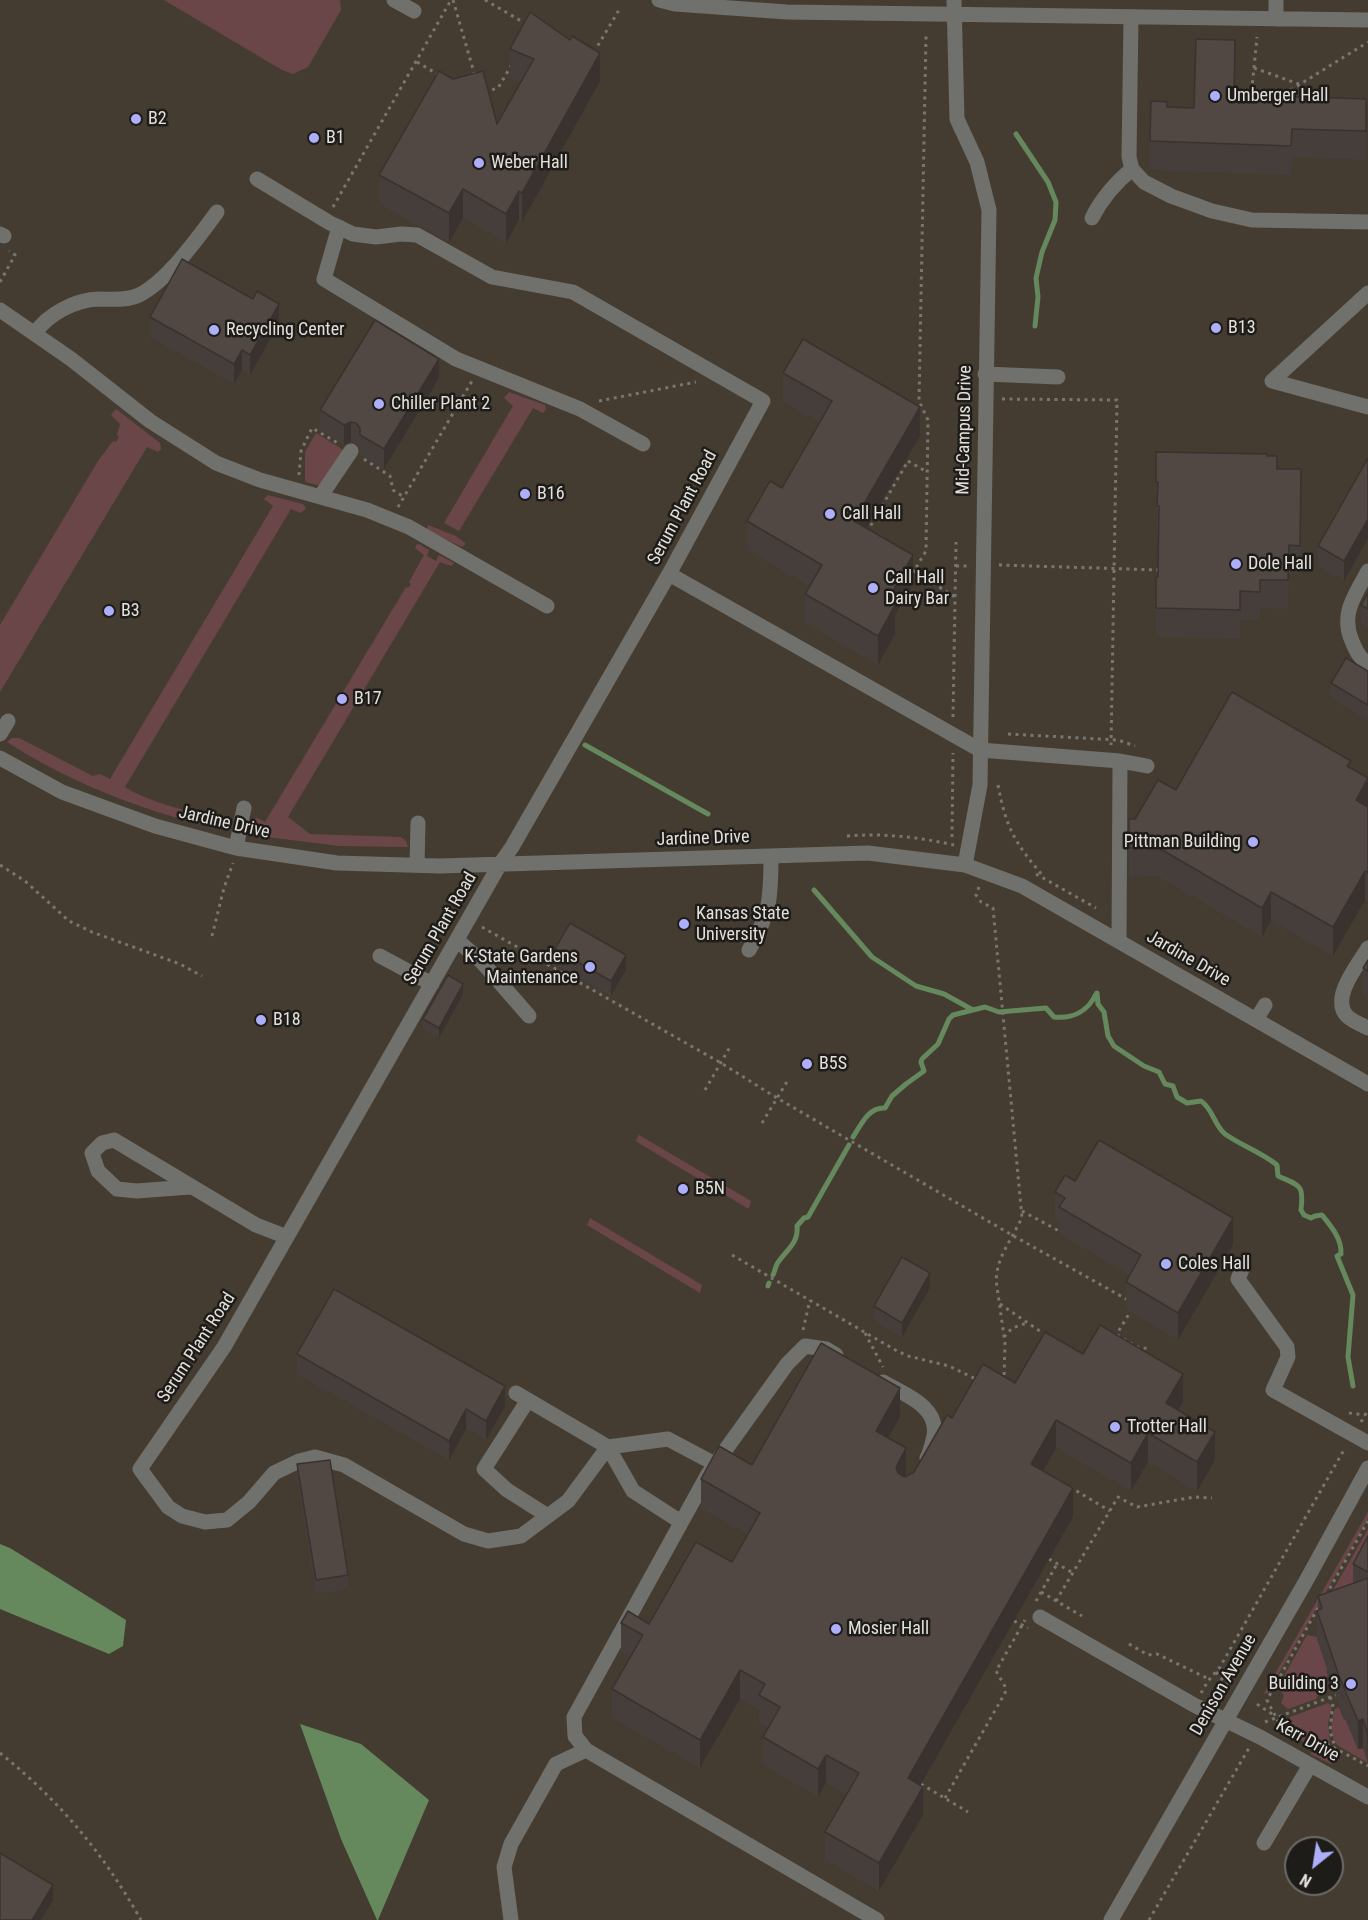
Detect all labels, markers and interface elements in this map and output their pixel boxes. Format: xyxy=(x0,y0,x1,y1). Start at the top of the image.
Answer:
place label: Umberger Hall xyxy=(1227,85,1328,107)
marker: Umberger Hall xyxy=(1208,89,1222,103)
place label: B2 xyxy=(148,108,167,130)
marker: B2 xyxy=(129,112,143,126)
place label: B1 xyxy=(326,127,345,149)
marker: B1 xyxy=(307,131,321,145)
place label: Weber Hall xyxy=(491,152,568,174)
marker: Weber Hall xyxy=(472,156,486,170)
place label: B13 xyxy=(1228,317,1256,339)
place label: Recycling Center xyxy=(226,319,345,341)
marker: B13 xyxy=(1209,321,1223,335)
marker: Recycling Center xyxy=(207,323,221,337)
street label: Mid-Campus Drive xyxy=(953,365,977,495)
place label: Chiller Plant 2 xyxy=(391,393,490,415)
marker: Chiller Plant 2 xyxy=(372,397,386,411)
street label: Serum Plant Road xyxy=(644,447,722,569)
place label: B16 xyxy=(537,483,565,505)
marker: B16 xyxy=(518,487,532,501)
place label: Call Hall xyxy=(842,503,901,525)
marker: Call Hall xyxy=(823,507,837,521)
place label: Dole Hall xyxy=(1248,553,1312,575)
marker: Dole Hall xyxy=(1229,557,1243,571)
place label: Call Hall Dairy Bar xyxy=(885,567,949,610)
marker: Call Hall Dairy Bar xyxy=(866,581,880,595)
place label: B3 xyxy=(121,600,140,622)
marker: B3 xyxy=(102,604,116,618)
place label: B17 xyxy=(354,688,382,710)
marker: B17 xyxy=(335,692,349,706)
street label: Jardine Drive xyxy=(176,802,272,844)
street label: Jardine Drive xyxy=(656,827,750,851)
place label: Pittman Building xyxy=(1124,831,1241,853)
marker: Pittman Building xyxy=(1246,835,1260,849)
street label: Serum Plant Road xyxy=(400,869,482,989)
place label: Kansas State University xyxy=(696,903,789,946)
marker: Kansas State University xyxy=(677,917,691,931)
street label: Jardine Drive xyxy=(1142,926,1234,992)
place label: K-State Gardens Maintenance xyxy=(464,946,578,988)
marker: K-State Gardens Maintenance xyxy=(583,960,597,974)
place label: B18 xyxy=(273,1009,301,1031)
marker: B18 xyxy=(254,1013,268,1027)
place label: B5S xyxy=(819,1053,847,1075)
marker: B5S xyxy=(800,1057,814,1071)
place label: B5N xyxy=(695,1178,725,1200)
marker: B5N xyxy=(676,1182,690,1196)
place label: Coles Hall xyxy=(1178,1253,1250,1275)
marker: Coles Hall xyxy=(1159,1257,1173,1271)
street label: Serum Plant Road xyxy=(153,1289,241,1407)
place label: Trotter Hall xyxy=(1127,1416,1207,1438)
marker: Trotter Hall xyxy=(1108,1420,1122,1434)
place label: Mosier Hall xyxy=(848,1618,929,1640)
marker: Mosier Hall xyxy=(829,1622,843,1636)
street label: Denison Avenue xyxy=(1186,1630,1262,1740)
place label: Building 3 xyxy=(1269,1673,1339,1695)
marker: Building 3 xyxy=(1344,1677,1358,1691)
street label: Kerr Drive xyxy=(1272,1715,1342,1767)
north arrow xyxy=(1284,1836,1344,1896)
text: N xyxy=(1297,1870,1315,1891)

